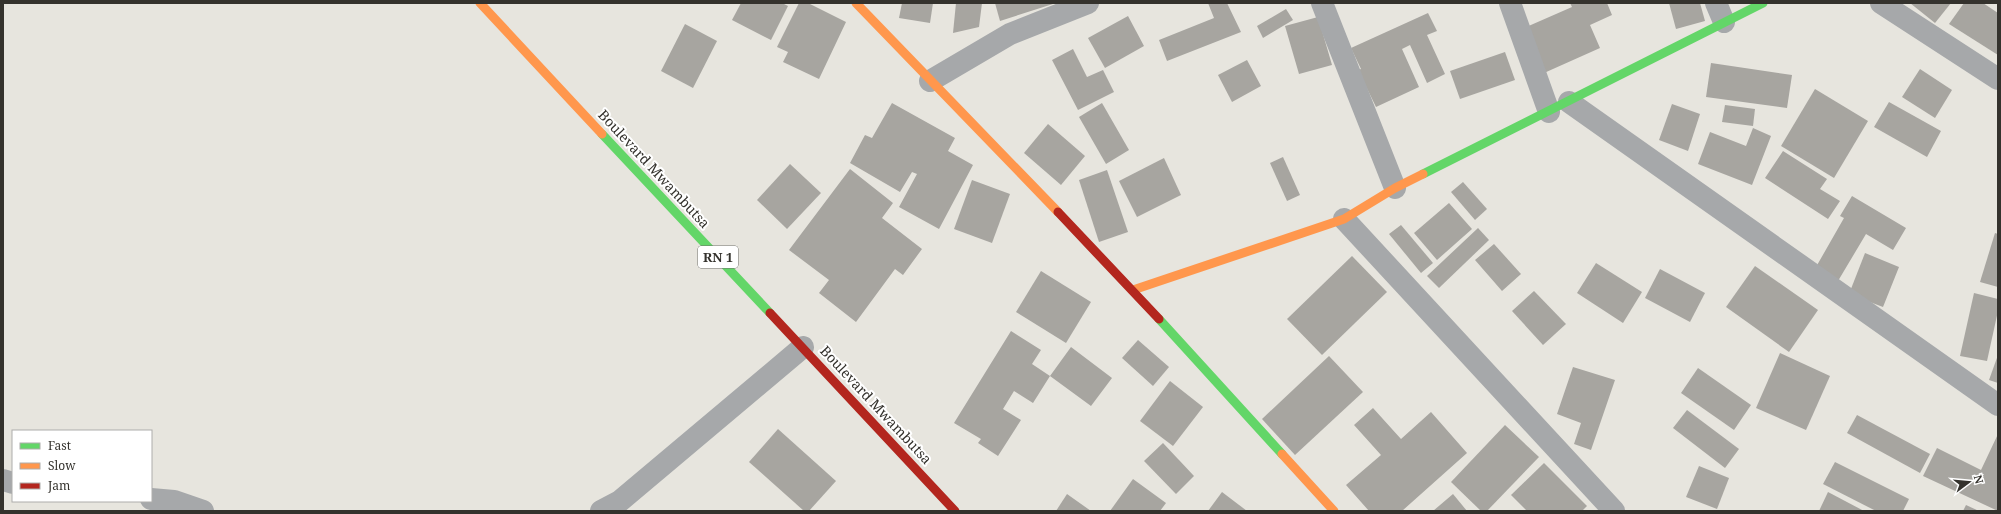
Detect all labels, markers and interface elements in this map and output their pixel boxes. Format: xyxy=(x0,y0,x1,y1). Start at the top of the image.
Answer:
street label: Boulevard Mwambutsa xyxy=(594,105,714,232)
road number: RN 1 xyxy=(698,246,738,268)
street label: Boulevard Mwambutsa xyxy=(816,341,936,468)
legend xyxy=(12,430,152,502)
text: Fast xyxy=(48,437,71,454)
text: Slow xyxy=(48,457,76,474)
north arrow xyxy=(1949,462,1989,502)
text: N xyxy=(1971,473,1988,486)
text: Jam xyxy=(47,477,70,494)

